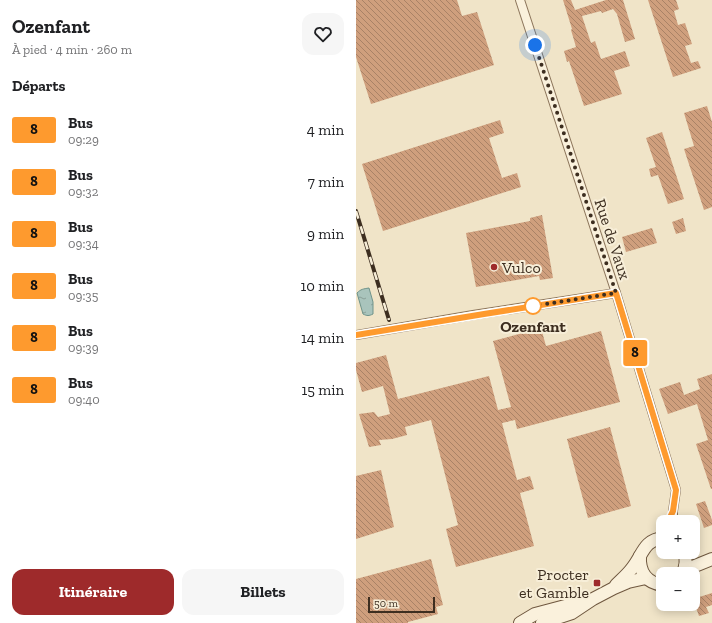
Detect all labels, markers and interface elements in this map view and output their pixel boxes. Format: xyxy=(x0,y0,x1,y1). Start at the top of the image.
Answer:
button: heart xyxy=(302,13,344,55)
text: Ozenfant xyxy=(12,15,90,38)
your location xyxy=(525,35,545,55)
text: À pied · 4 min · 260 m xyxy=(12,42,132,57)
text: Départs xyxy=(12,77,65,95)
text: Bus xyxy=(68,114,93,132)
text: 8 xyxy=(30,121,38,138)
text: 4 min xyxy=(307,121,344,139)
text: 09:29 xyxy=(68,132,99,147)
text: Bus xyxy=(68,166,93,184)
text: 8 xyxy=(30,173,38,190)
text: 7 min xyxy=(308,173,344,191)
text: 09:32 xyxy=(68,184,98,199)
street label: Rue de Vaux xyxy=(591,196,634,282)
text: Bus xyxy=(68,218,93,236)
text: 8 xyxy=(30,225,38,242)
text: 9 min xyxy=(307,225,344,243)
text: 09:34 xyxy=(68,236,99,251)
place label: Vulco xyxy=(501,258,541,277)
marker: Vulco xyxy=(489,262,499,272)
text: Bus xyxy=(68,270,93,288)
text: 8 xyxy=(30,277,38,294)
text: 10 min xyxy=(300,277,344,295)
text: 09:35 xyxy=(68,288,98,303)
marker: Ozenfant xyxy=(524,297,542,315)
place label: Ozenfant xyxy=(500,317,566,336)
text: Bus xyxy=(68,322,93,340)
text: 8 xyxy=(30,329,38,346)
text: 14 min xyxy=(301,329,344,347)
text: 09:39 xyxy=(68,340,99,355)
line badge: 8 xyxy=(622,340,648,366)
text: 8 xyxy=(631,344,639,361)
text: Bus xyxy=(68,374,93,392)
text: 8 xyxy=(30,381,38,398)
text: 15 min xyxy=(301,381,344,399)
text: 09:40 xyxy=(68,392,100,407)
map controls xyxy=(656,515,700,611)
button: + xyxy=(656,515,700,559)
place label: Procter et Gamble xyxy=(519,565,589,602)
button: − xyxy=(656,567,700,611)
button: Itinéraire xyxy=(12,569,174,615)
button: Billets xyxy=(182,569,344,615)
marker: Procter et Gamble xyxy=(592,578,602,588)
scale bar xyxy=(368,595,435,614)
text: 50 m xyxy=(374,597,398,610)

